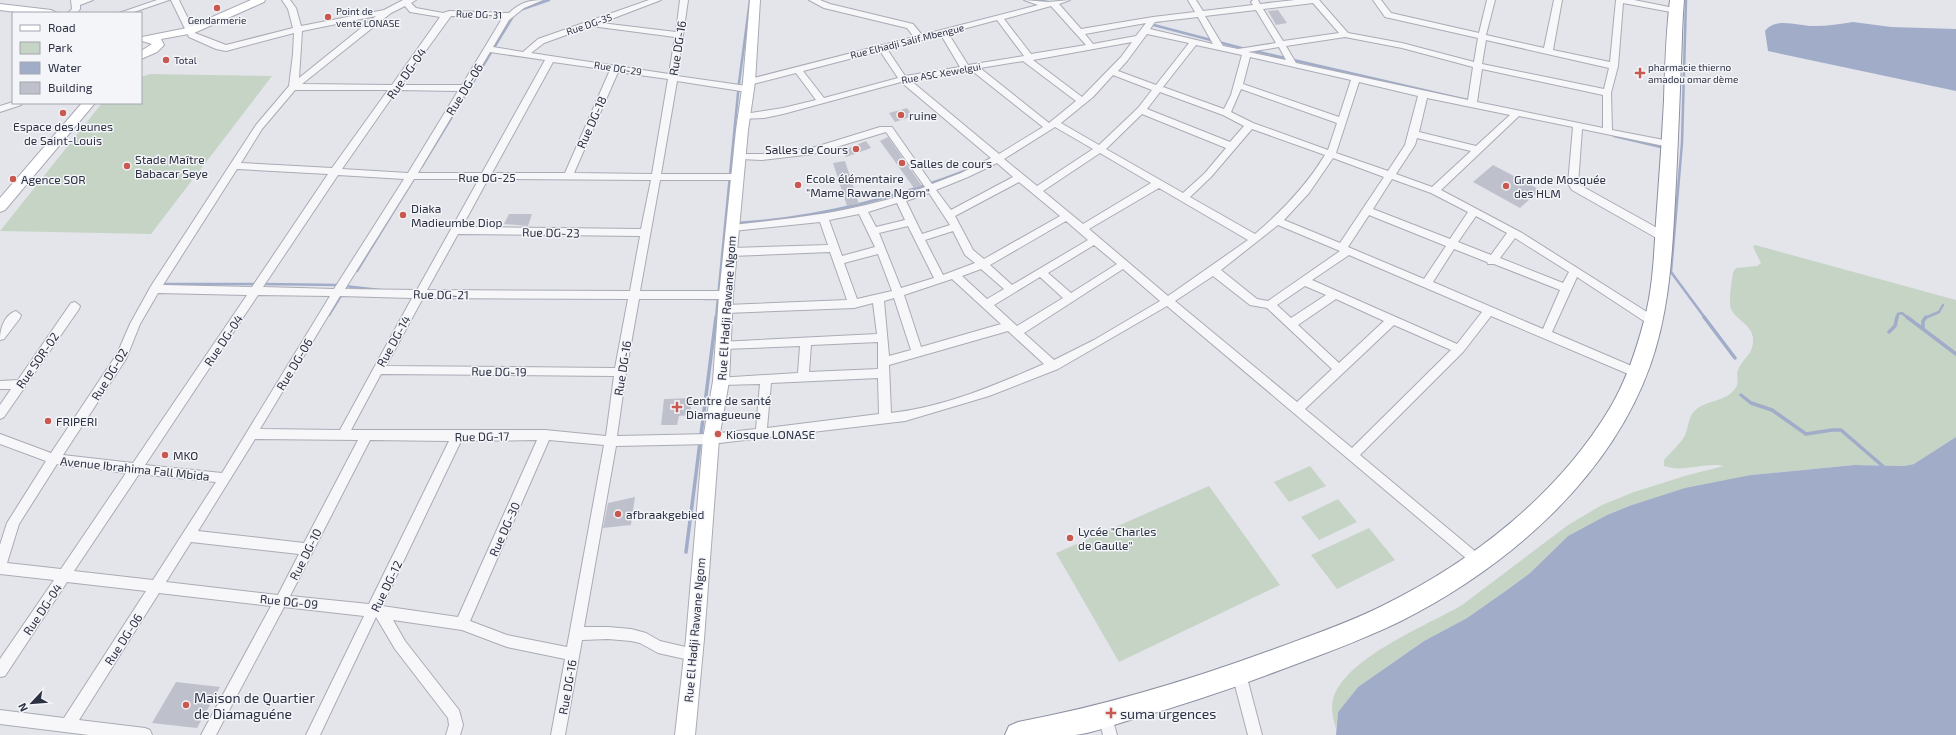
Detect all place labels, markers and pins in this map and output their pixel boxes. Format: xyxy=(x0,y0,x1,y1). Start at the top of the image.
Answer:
marker: Gendarmerie xyxy=(212,3,222,13)
place label: Point de vente LONASE xyxy=(336,5,400,29)
marker: Point de vente LONASE xyxy=(323,12,333,22)
place label: Gendarmerie xyxy=(188,14,246,26)
place label: Total xyxy=(174,54,197,66)
marker: Total xyxy=(161,55,171,65)
place label: pharmacie thierno amadou omar dème xyxy=(1648,61,1738,85)
marker: pharmacie thierno amadou omar dème xyxy=(1635,68,1645,78)
marker: Espace des Jeunes de Saint-Louis xyxy=(58,108,68,118)
place label: ruine xyxy=(909,108,937,122)
marker: ruine xyxy=(896,110,906,120)
place label: Espace des Jeunes de Saint-Louis xyxy=(13,119,113,147)
place label: Salles de Cours xyxy=(765,142,848,156)
marker: Salles de Cours xyxy=(851,144,861,154)
place label: Stade Maître Babacar Seye xyxy=(135,152,208,180)
place label: Salles de cours xyxy=(910,156,992,170)
marker: Salles de cours xyxy=(897,158,907,168)
marker: Stade Maître Babacar Seye xyxy=(122,161,132,171)
place label: Ecole élémentaire "Mame Rawane Ngom" xyxy=(806,171,930,199)
place label: Agence SOR xyxy=(21,172,86,186)
place label: Grande Mosquée des HLM xyxy=(1514,172,1606,200)
marker: Agence SOR xyxy=(8,174,18,184)
marker: Ecole élémentaire "Mame Rawane Ngom" xyxy=(793,180,803,190)
marker: Grande Mosquée des HLM xyxy=(1501,181,1511,191)
place label: Diaka Madieumbe Diop xyxy=(411,201,502,229)
marker: Diaka Madieumbe Diop xyxy=(398,210,408,220)
place label: Centre de santé Diamagueune xyxy=(686,393,771,421)
marker: Centre de santé Diamagueune xyxy=(671,401,683,413)
place label: FRIPERI xyxy=(56,414,97,428)
marker: FRIPERI xyxy=(43,416,53,426)
place label: Kiosque LONASE xyxy=(726,427,815,441)
marker: Kiosque LONASE xyxy=(713,429,723,439)
place label: MKO xyxy=(173,448,198,462)
marker: MKO xyxy=(160,450,170,460)
place label: afbraakgebied xyxy=(626,507,704,521)
marker: afbraakgebied xyxy=(613,509,623,519)
place label: Lycée "Charles de Gaulle" xyxy=(1078,524,1156,552)
marker: Lycée "Charles de Gaulle" xyxy=(1065,533,1075,543)
place label: Maison de Quartier de Diamaguéne xyxy=(194,689,315,722)
marker: Maison de Quartier de Diamaguéne xyxy=(181,700,191,710)
place label: suma urgences xyxy=(1120,705,1216,722)
marker: suma urgences xyxy=(1105,707,1117,719)

